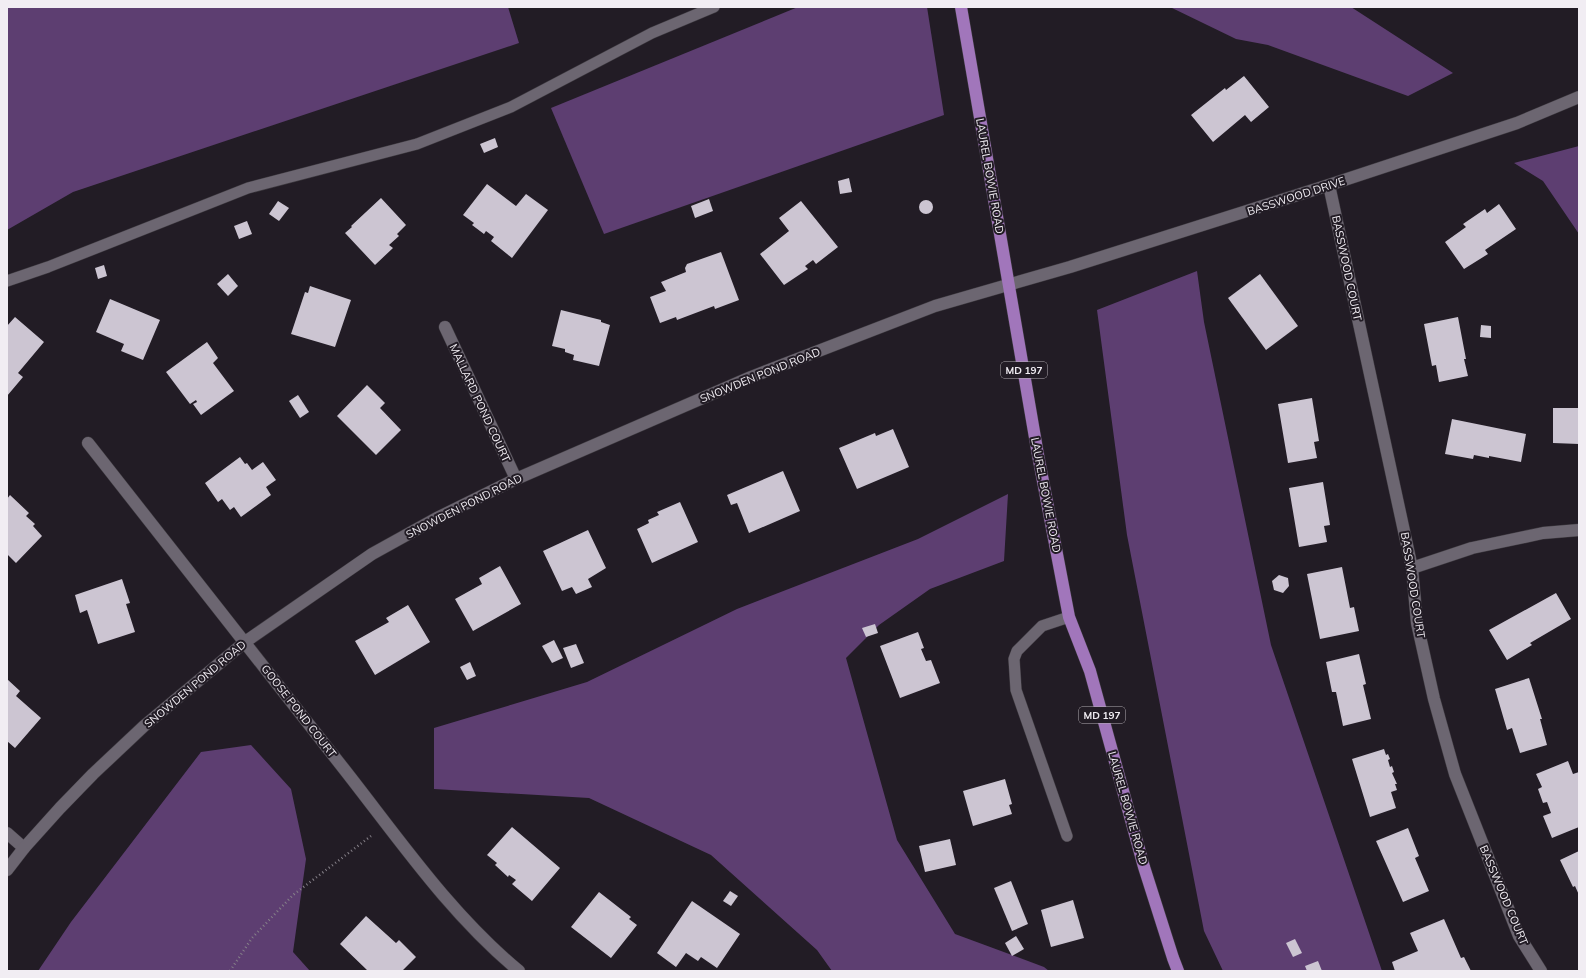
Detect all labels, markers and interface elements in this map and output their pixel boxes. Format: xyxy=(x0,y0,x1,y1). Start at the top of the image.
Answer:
street label: LAUREL BOWIE ROAD xyxy=(973,117,1007,235)
street label: BASSWOOD DRIVE xyxy=(1245,174,1347,218)
street label: BASSWOOD COURT xyxy=(1329,214,1365,322)
street label: MALLARD POND COURT xyxy=(446,342,514,465)
street label: SNOWDEN POND ROAD xyxy=(698,344,822,406)
road number: MD 197 xyxy=(1001,362,1047,378)
street label: LAUREL BOWIE ROAD xyxy=(1028,436,1064,554)
street label: SNOWDEN POND ROAD xyxy=(404,471,524,541)
street label: BASSWOOD COURT xyxy=(1398,531,1428,639)
street label: SNOWDEN POND ROAD xyxy=(141,637,249,731)
street label: GOOSE POND COURT xyxy=(258,662,340,760)
road number: MD 197 xyxy=(1079,707,1125,723)
street label: LAUREL BOWIE ROAD xyxy=(1105,750,1151,866)
street label: BASSWOOD COURT xyxy=(1477,843,1531,947)

